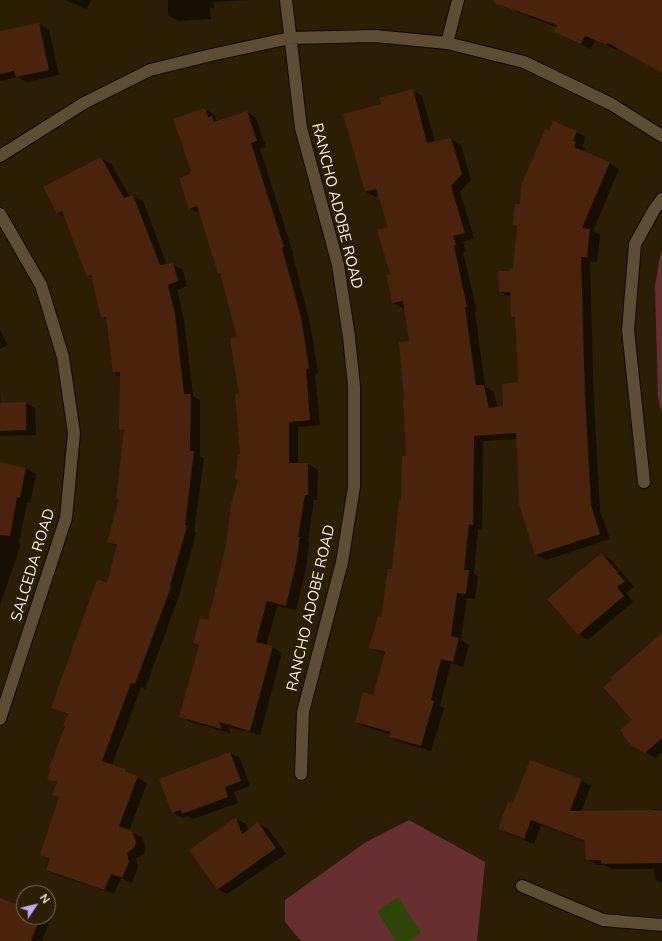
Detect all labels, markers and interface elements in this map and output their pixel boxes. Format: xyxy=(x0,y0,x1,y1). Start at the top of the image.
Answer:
street label: RANCHO ADOBE ROAD xyxy=(308,121,366,291)
street label: SALCEDA ROAD xyxy=(7,506,59,624)
street label: RANCHO ADOBE ROAD xyxy=(283,523,339,693)
north arrow xyxy=(16,885,56,925)
text: N xyxy=(37,891,53,906)

